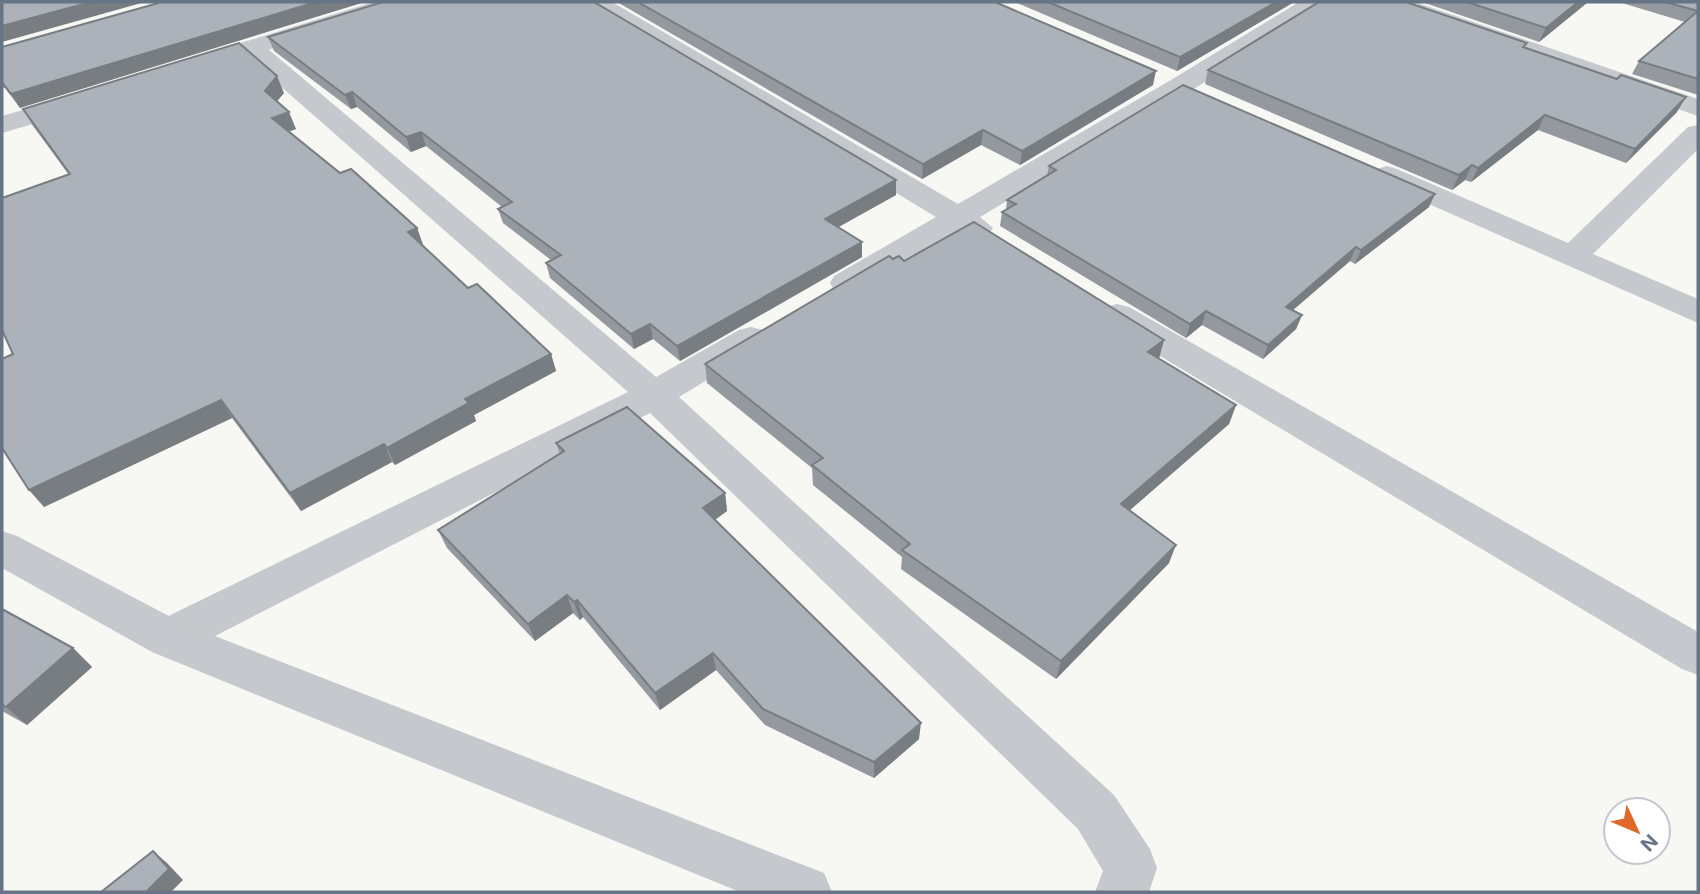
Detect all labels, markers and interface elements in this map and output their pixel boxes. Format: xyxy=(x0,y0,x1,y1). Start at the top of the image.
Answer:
north arrow xyxy=(1602,796,1672,866)
text: N xyxy=(1636,829,1662,856)

